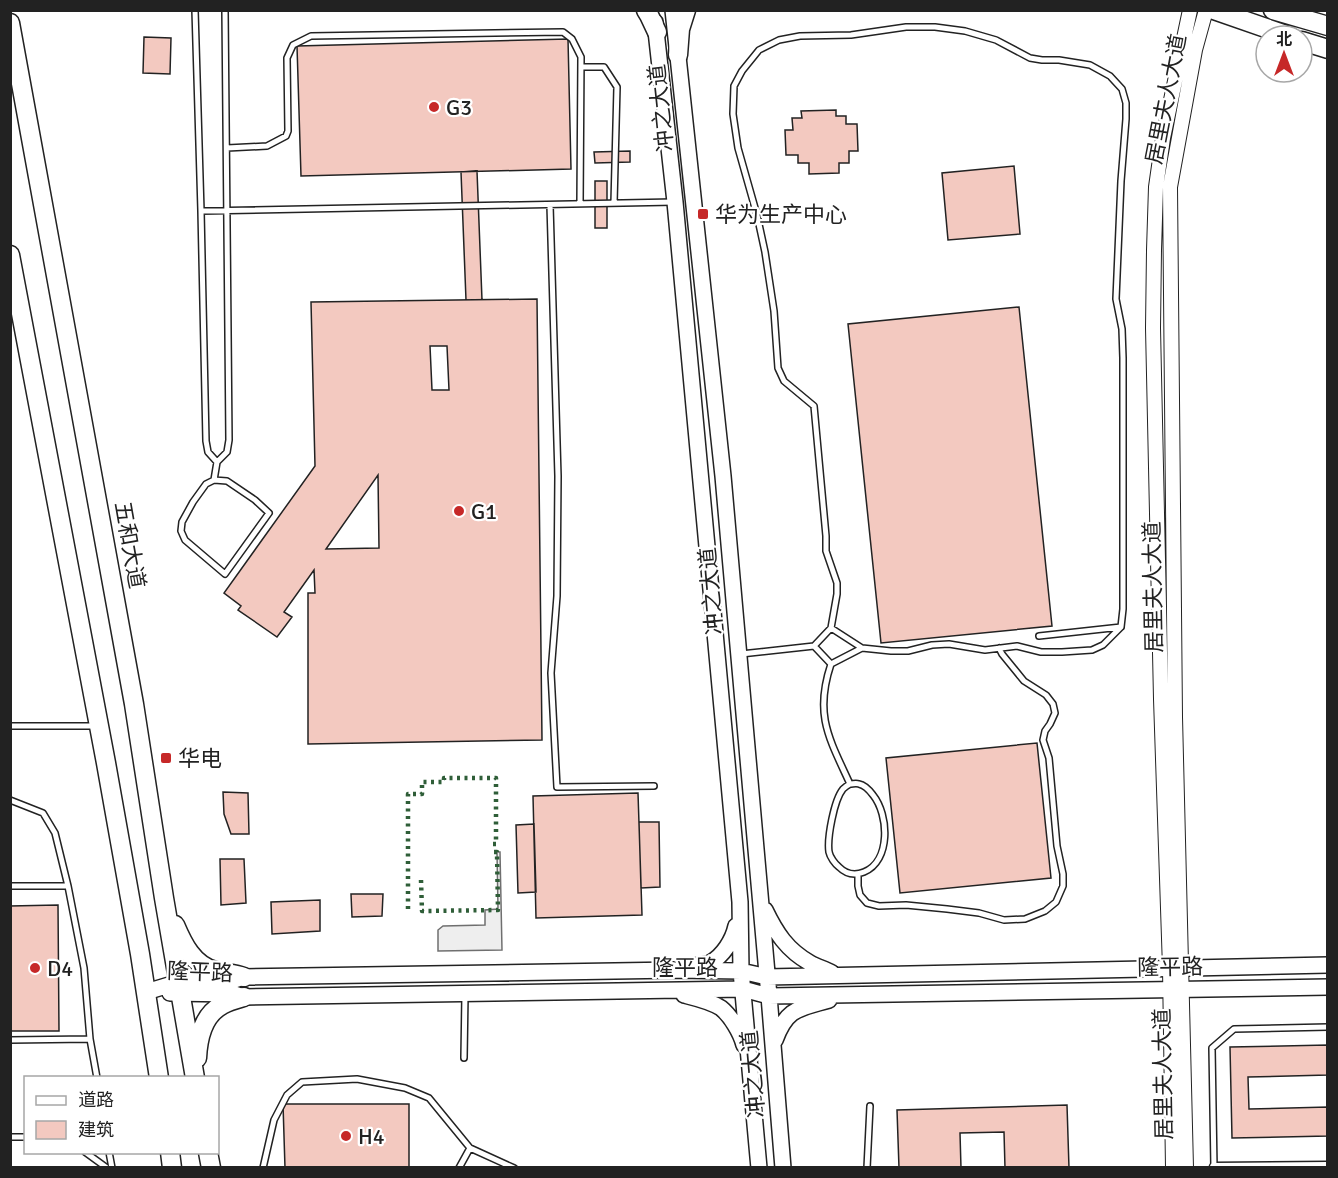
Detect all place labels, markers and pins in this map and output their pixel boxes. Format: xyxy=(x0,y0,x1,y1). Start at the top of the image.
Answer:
place label: G3 xyxy=(446,94,472,121)
marker: G3 xyxy=(427,100,441,114)
place label: 华为生产中心 xyxy=(715,201,847,228)
marker: 华为生产中心 xyxy=(696,207,710,221)
place label: G1 xyxy=(471,498,497,525)
marker: G1 xyxy=(452,504,466,518)
place label: 华电 xyxy=(178,745,222,772)
marker: 华电 xyxy=(159,751,173,765)
place label: D4 xyxy=(47,955,73,982)
marker: D4 xyxy=(28,961,42,975)
place label: H4 xyxy=(358,1123,385,1150)
marker: H4 xyxy=(339,1129,353,1143)

